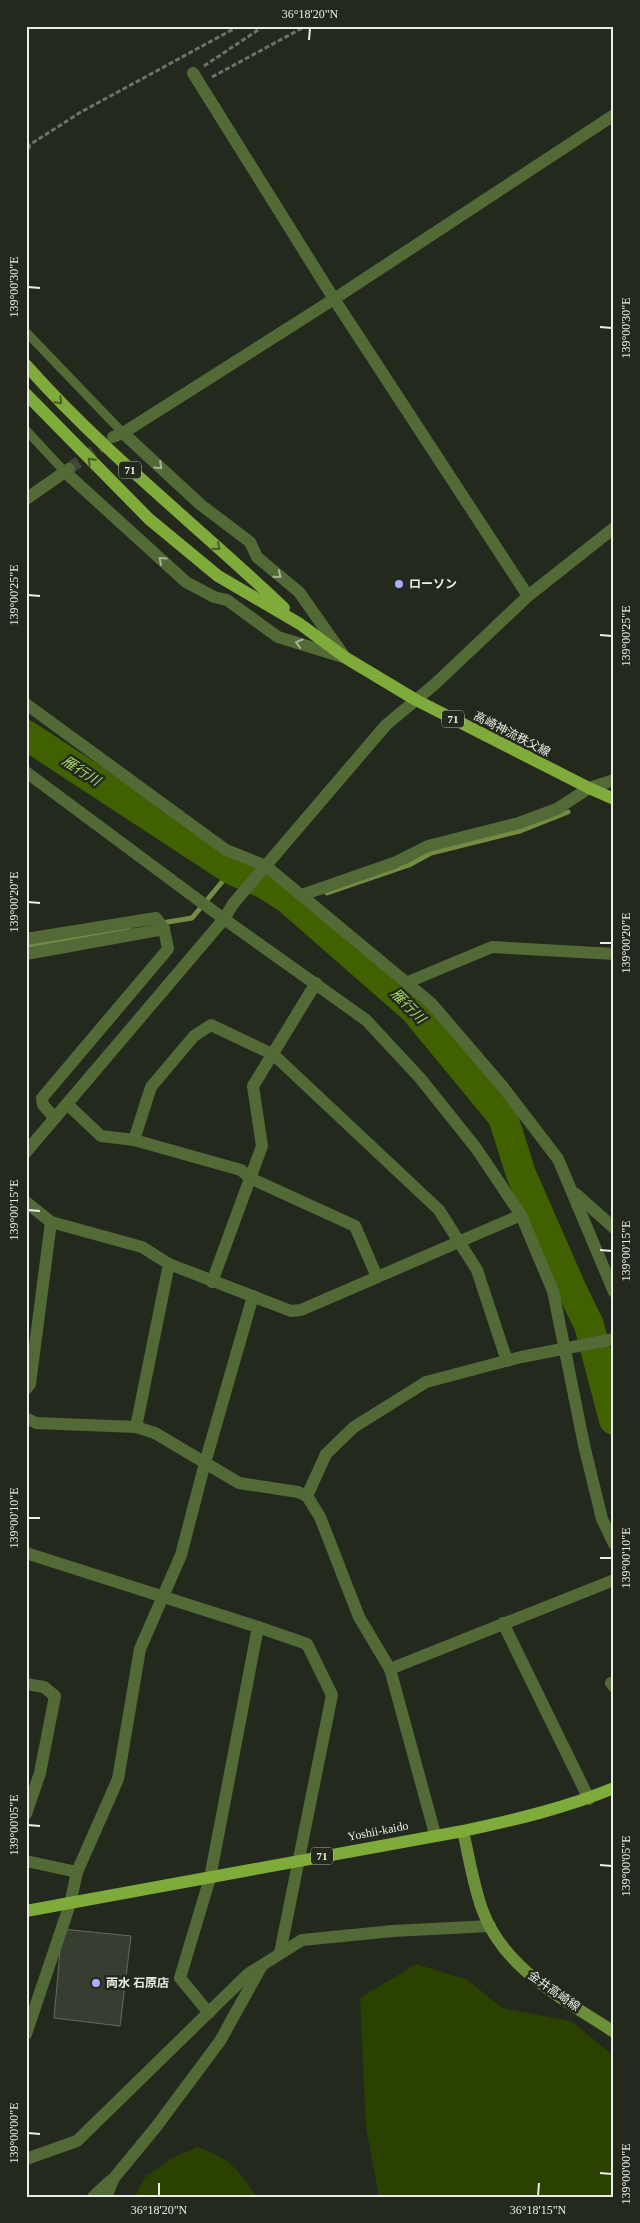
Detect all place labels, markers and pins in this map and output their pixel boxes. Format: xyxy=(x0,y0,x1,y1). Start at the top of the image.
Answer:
place label: ローソン xyxy=(409,577,457,591)
marker: ローソン xyxy=(393,578,405,590)
place label: 両水 石原店 xyxy=(106,1976,169,1990)
marker: 両水 石原店 xyxy=(90,1977,102,1989)

